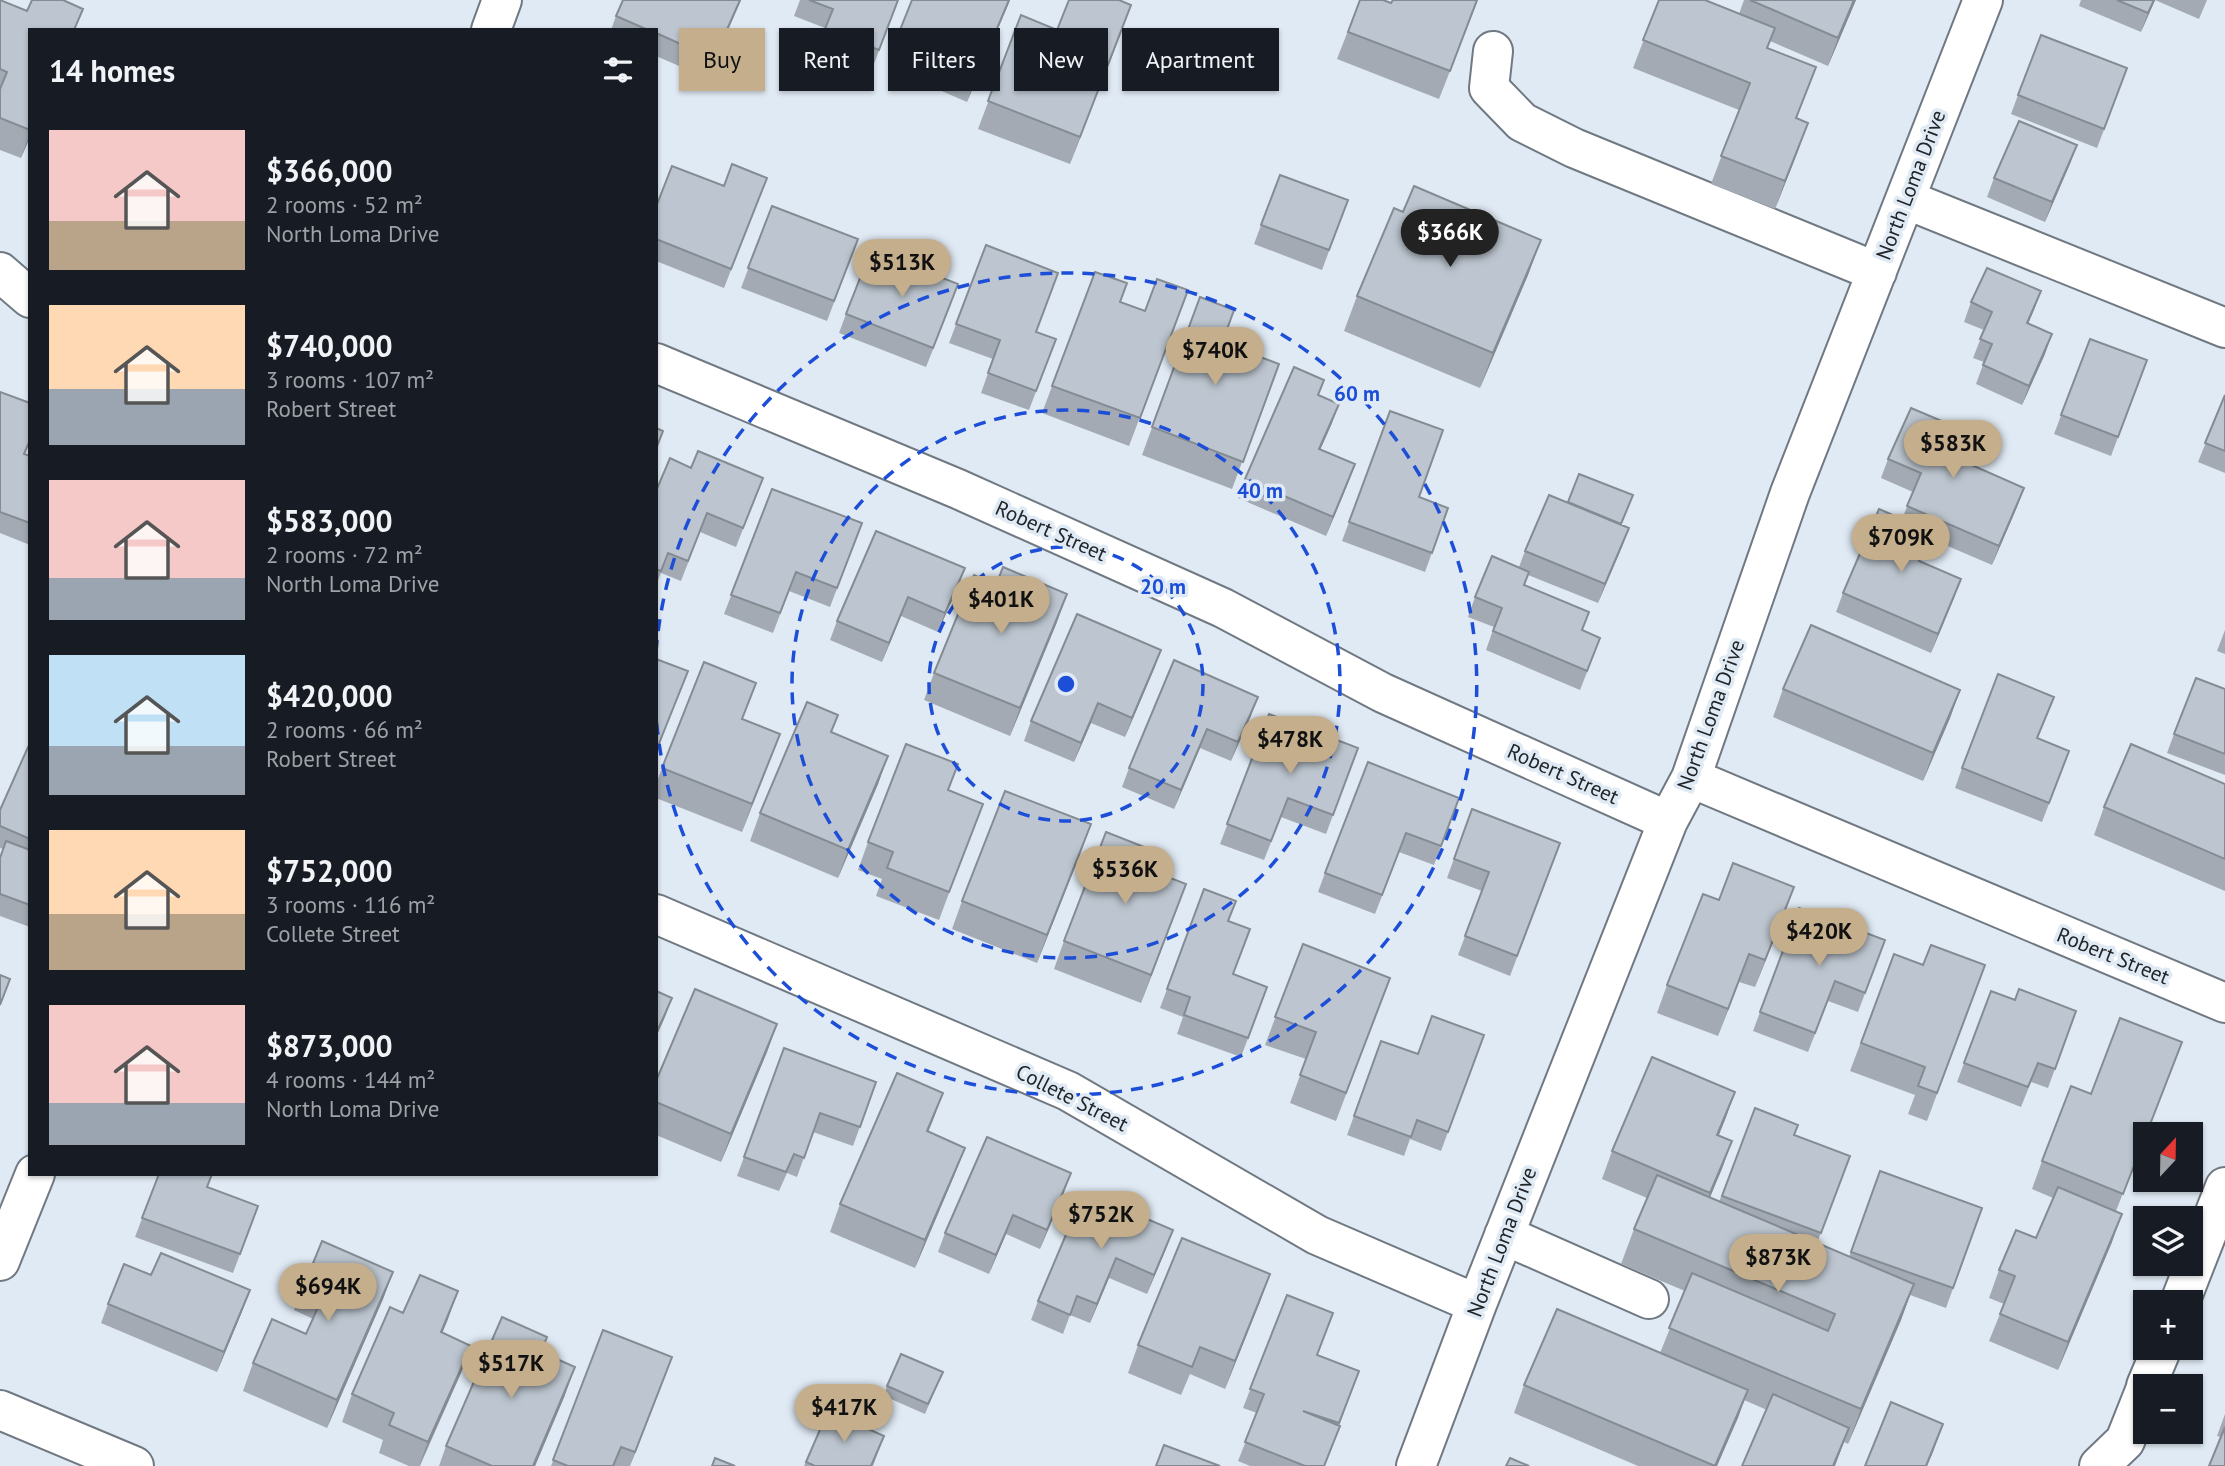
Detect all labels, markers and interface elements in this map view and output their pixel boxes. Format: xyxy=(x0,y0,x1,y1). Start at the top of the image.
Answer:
chip: Buy xyxy=(679,28,765,91)
chip: Rent xyxy=(779,28,874,91)
chip: Filters xyxy=(888,28,1000,91)
chip: New xyxy=(1014,28,1108,91)
chip: Apartment xyxy=(1122,28,1279,91)
text: 14 homes xyxy=(49,51,175,90)
icon: filters xyxy=(599,51,637,89)
street label: North Loma Drive xyxy=(1870,106,1952,264)
text: $366,000 xyxy=(266,151,393,190)
icon: home xyxy=(105,158,189,242)
text: 2 rooms · 52 m² xyxy=(266,190,423,219)
pin: $366K xyxy=(1401,210,1499,269)
text: $366K xyxy=(1417,217,1483,246)
text: North Loma Drive xyxy=(266,219,439,248)
pin: $513K xyxy=(853,240,951,299)
text: $513K xyxy=(869,247,935,276)
text: $740,000 xyxy=(266,326,393,365)
pin: $740K xyxy=(1166,328,1264,387)
icon: home xyxy=(105,333,189,417)
text: $740K xyxy=(1182,335,1248,364)
text: 3 rooms · 107 m² xyxy=(266,365,434,394)
text: 60 m xyxy=(1334,380,1380,407)
text: Robert Street xyxy=(266,394,396,423)
pin: $583K xyxy=(1904,420,2002,480)
text: $583K xyxy=(1920,428,1986,457)
text: 40 m xyxy=(1237,477,1283,504)
street label: Robert Street xyxy=(991,494,1111,567)
text: $583,000 xyxy=(266,501,393,540)
icon: home xyxy=(105,508,189,592)
pin: $709K xyxy=(1852,514,1950,574)
text: $709K xyxy=(1868,522,1934,551)
text: 2 rooms · 72 m² xyxy=(266,540,423,569)
text: North Loma Drive xyxy=(266,569,439,598)
text: 20 m xyxy=(1140,573,1186,600)
pin: $401K xyxy=(952,576,1050,636)
text: $401K xyxy=(968,584,1034,613)
street label: North Loma Drive xyxy=(1671,636,1750,794)
centre of rings xyxy=(1054,672,1078,696)
text: $420,000 xyxy=(266,676,393,715)
icon: home xyxy=(105,683,189,767)
text: 2 rooms · 66 m² xyxy=(266,715,423,744)
pin: $478K xyxy=(1241,716,1339,776)
text: $478K xyxy=(1257,724,1323,753)
street label: Robert Street xyxy=(1503,737,1623,810)
text: Robert Street xyxy=(266,744,396,773)
pin: $536K xyxy=(1076,846,1174,906)
text: $752,000 xyxy=(266,851,393,890)
text: $536K xyxy=(1092,854,1158,883)
icon: home xyxy=(105,858,189,942)
text: 3 rooms · 116 m² xyxy=(266,890,435,919)
pin: $420K xyxy=(1770,908,1868,968)
text: $420K xyxy=(1786,916,1852,945)
text: Collete Street xyxy=(266,919,400,948)
street label: Robert Street xyxy=(2053,921,2173,990)
text: $873,000 xyxy=(266,1026,393,1065)
icon: home xyxy=(105,1033,189,1117)
street label: Collete Street xyxy=(1012,1058,1133,1137)
text: 4 rooms · 144 m² xyxy=(266,1065,435,1094)
text: North Loma Drive xyxy=(266,1094,439,1123)
north arrow xyxy=(2133,1122,2203,1192)
map controls xyxy=(2133,1122,2203,1444)
street label: North Loma Drive xyxy=(1461,1163,1543,1321)
pin: $752K xyxy=(1052,1192,1150,1251)
text: $752K xyxy=(1068,1199,1134,1228)
button: layers xyxy=(2133,1206,2203,1276)
pin: $873K xyxy=(1729,1234,1827,1294)
text: $873K xyxy=(1745,1242,1811,1271)
pin: $694K xyxy=(279,1264,377,1323)
text: $694K xyxy=(295,1271,361,1300)
button: + xyxy=(2133,1290,2203,1360)
pin: $517K xyxy=(462,1340,560,1400)
text: $517K xyxy=(478,1348,544,1377)
button: − xyxy=(2133,1374,2203,1444)
pin: $417K xyxy=(795,1384,893,1444)
text: $417K xyxy=(811,1392,877,1421)

